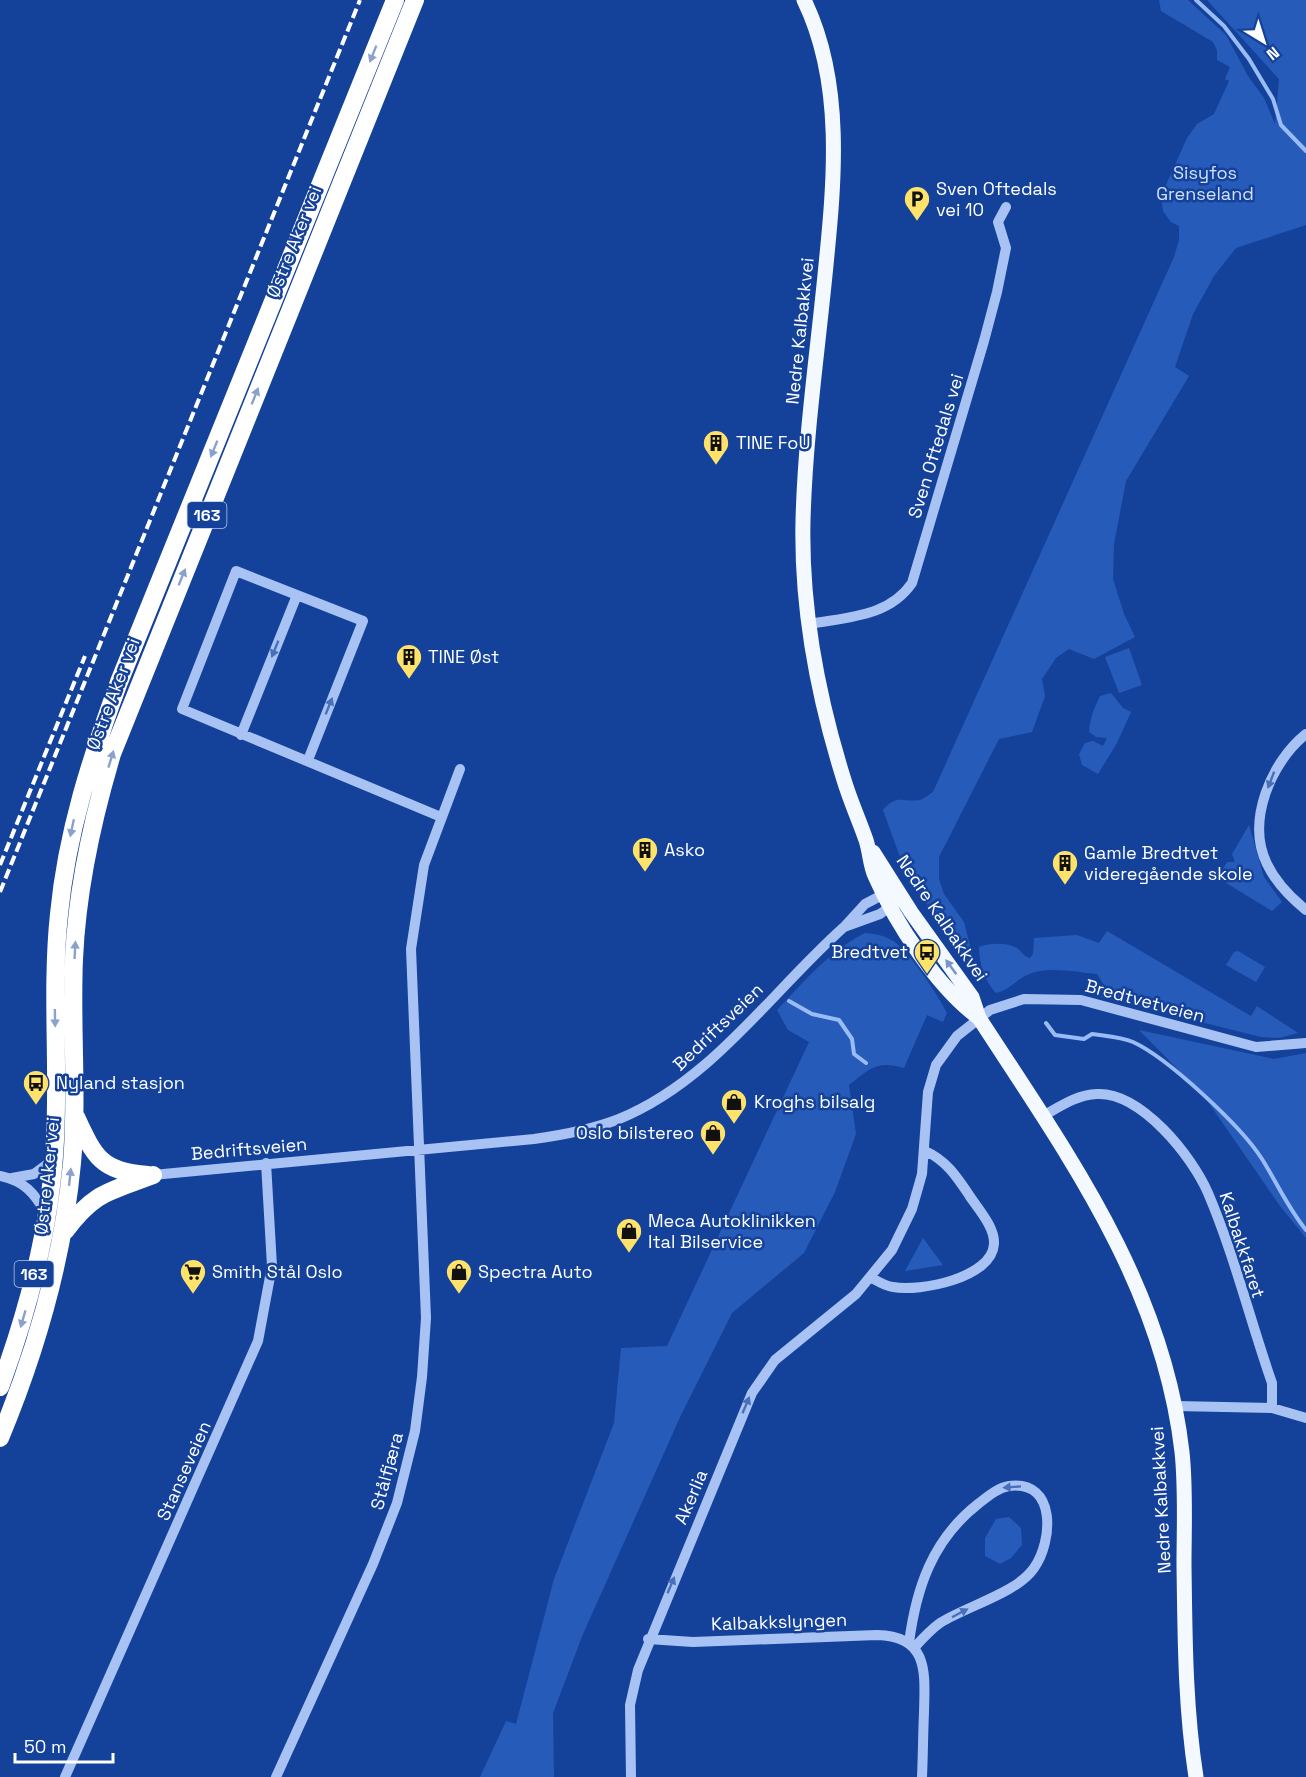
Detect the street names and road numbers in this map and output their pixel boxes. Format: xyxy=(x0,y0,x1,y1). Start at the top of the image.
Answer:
street label: Østre Aker vei xyxy=(261,183,326,301)
street label: Nedre Kalbakkvei xyxy=(780,256,819,405)
street label: Sven Oftedals vei xyxy=(903,371,968,521)
road number: 163 xyxy=(188,502,226,528)
street label: Østre Aker vei xyxy=(81,635,144,753)
street label: Nedre Kalbakkvei xyxy=(892,850,993,985)
street label: Bredtvetveien xyxy=(1083,974,1207,1028)
street label: Bedriftsveien xyxy=(668,978,768,1075)
street label: Østre Aker vei xyxy=(29,1116,64,1236)
street label: Bedriftsveien xyxy=(190,1132,308,1165)
street label: Kalbakkfaret xyxy=(1215,1189,1270,1301)
road number: 163 xyxy=(15,1261,54,1287)
street label: Stanseveien xyxy=(151,1417,216,1524)
street label: Nedre Kalbakkvei xyxy=(1145,1426,1176,1574)
street label: Stålfjæra xyxy=(365,1430,408,1512)
street label: Akerlia xyxy=(669,1466,712,1528)
street label: Kalbakkslyngen xyxy=(711,1608,847,1635)

